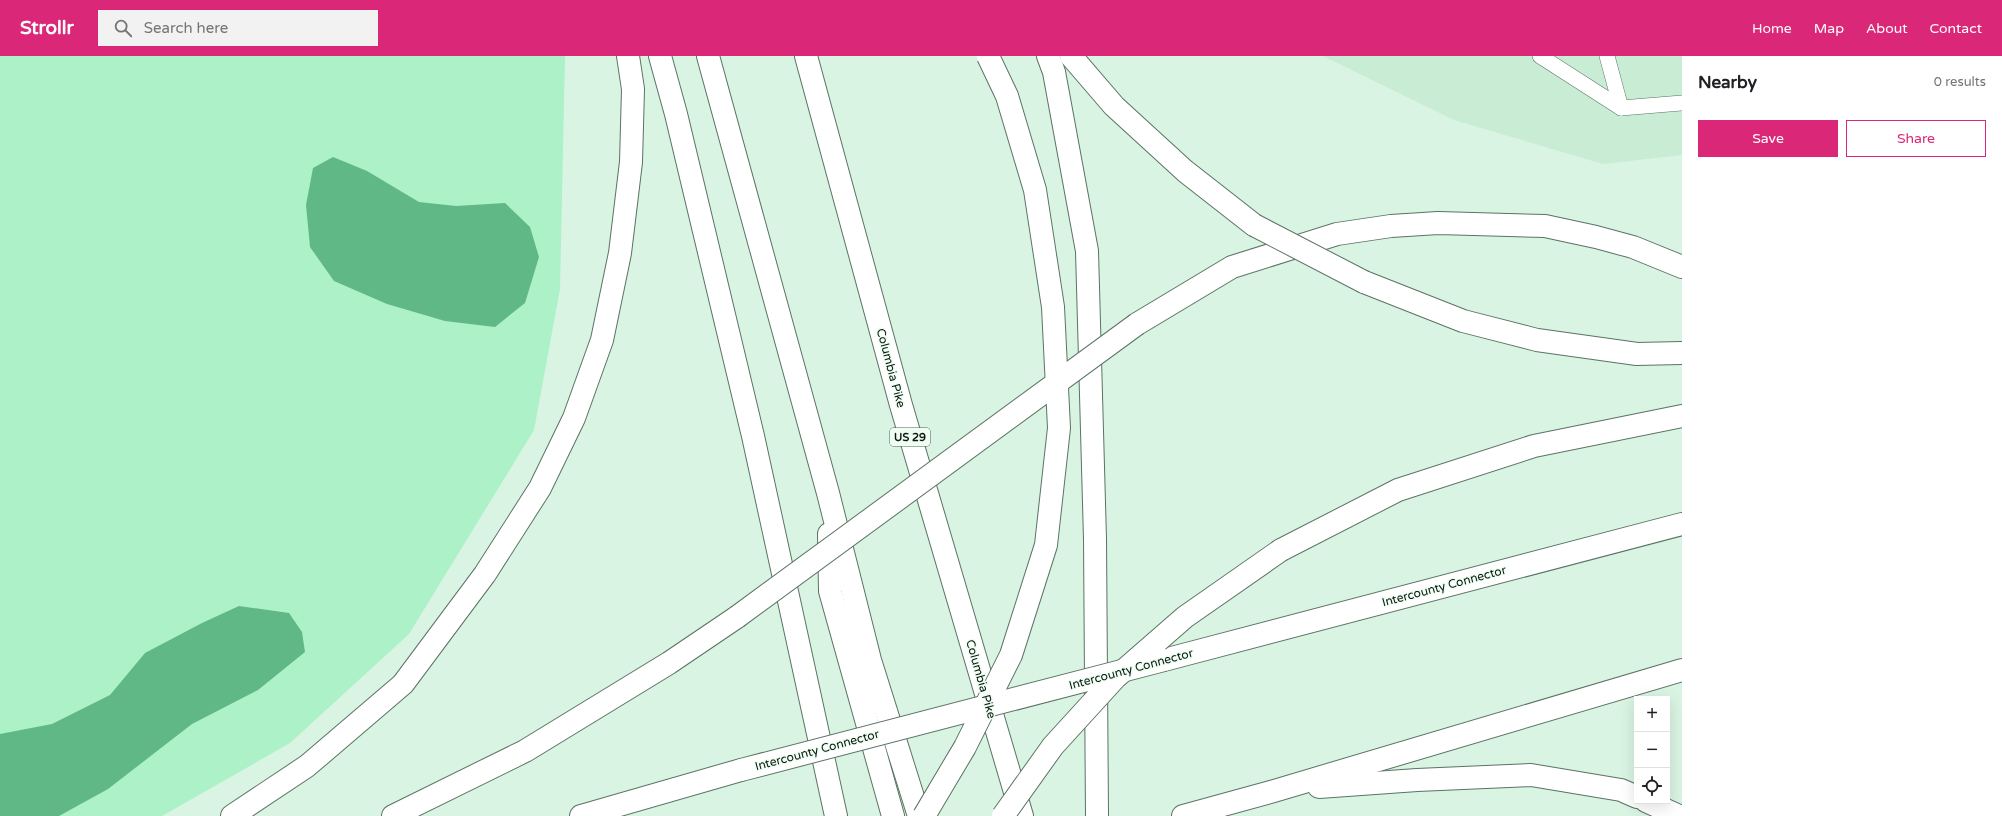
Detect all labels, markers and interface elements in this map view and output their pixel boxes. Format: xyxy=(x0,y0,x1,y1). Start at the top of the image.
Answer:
search box xyxy=(98,10,378,46)
text: Strollr xyxy=(20,17,74,39)
icon: search xyxy=(112,17,134,39)
text: Search here xyxy=(144,19,228,37)
text: Home xyxy=(1752,20,1792,37)
text: Map xyxy=(1814,20,1844,37)
text: About xyxy=(1866,20,1908,37)
text: Contact xyxy=(1930,20,1982,37)
text: Nearby xyxy=(1698,72,1757,93)
text: 0 results xyxy=(1934,74,1986,90)
button: Save xyxy=(1698,120,1838,157)
button: Share xyxy=(1846,120,1986,157)
street label: Columbia Pike xyxy=(874,327,908,409)
road number: US 29 xyxy=(890,428,930,446)
street label: Intercounty Connector xyxy=(1380,563,1508,609)
street label: Columbia Pike xyxy=(963,638,999,720)
street label: Intercounty Connector xyxy=(1067,646,1195,692)
map controls xyxy=(1634,696,1670,804)
button: + xyxy=(1634,696,1670,732)
street label: Intercounty Connector xyxy=(753,727,881,773)
button: − xyxy=(1634,732,1670,768)
button: locate xyxy=(1634,768,1670,804)

